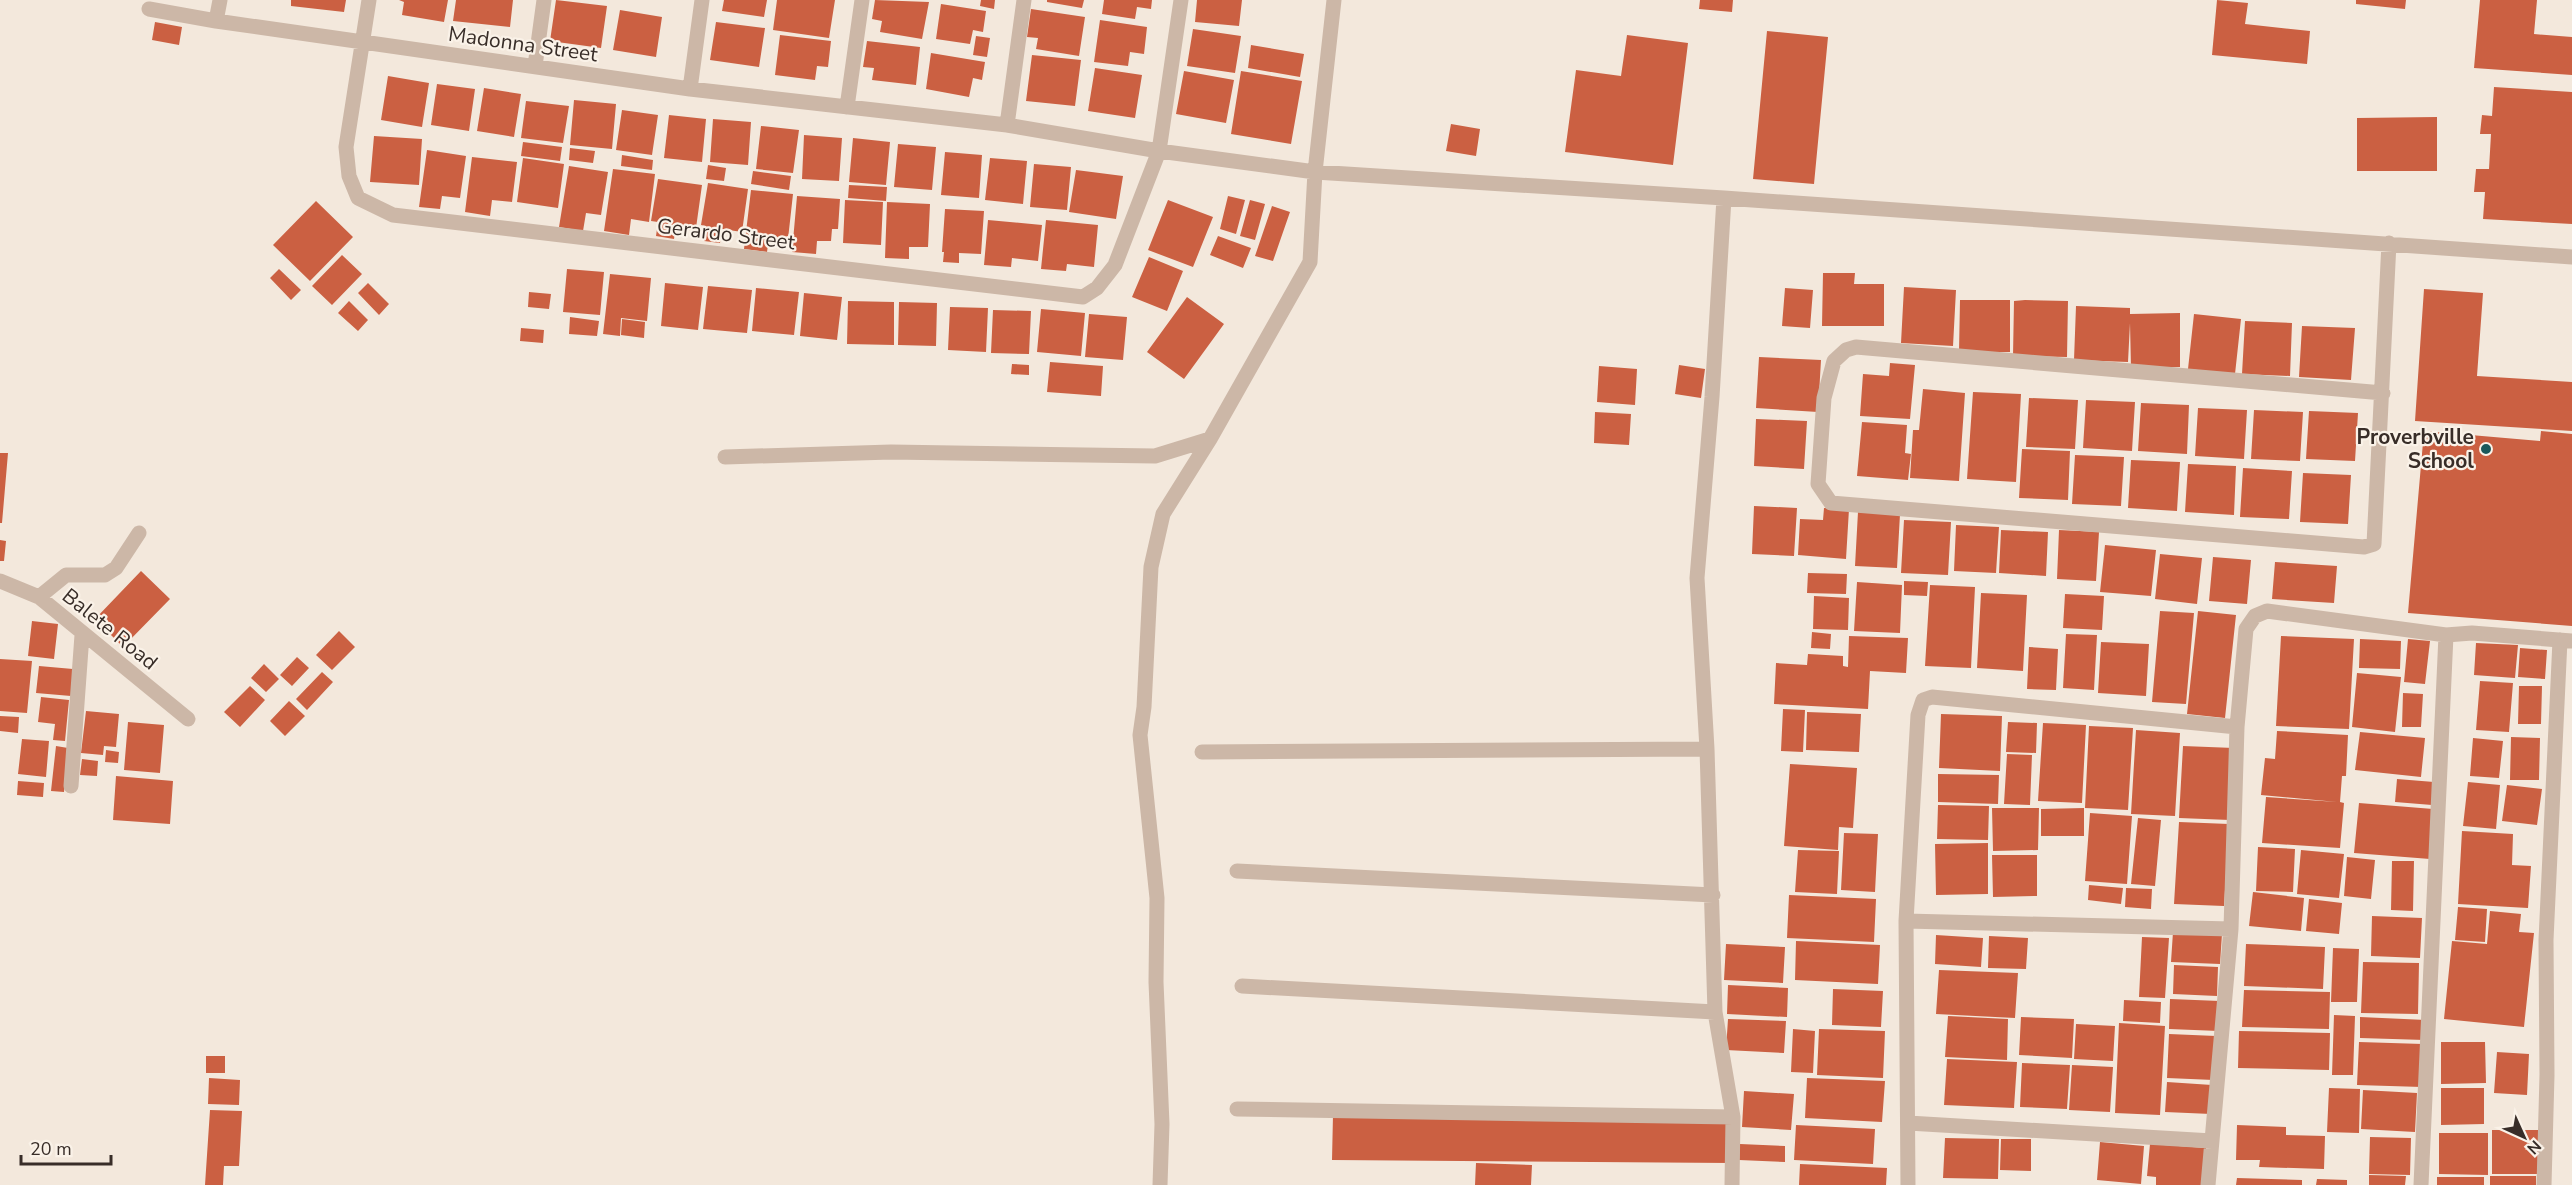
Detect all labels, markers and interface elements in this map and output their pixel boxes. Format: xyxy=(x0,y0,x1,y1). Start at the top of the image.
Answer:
street label: Madonna Street xyxy=(446,20,600,68)
street label: Gerardo Street xyxy=(655,212,797,256)
place label: Proverbville School xyxy=(2357,423,2474,475)
marker: Proverbville School xyxy=(2479,442,2493,456)
street label: Balete Road xyxy=(56,582,164,676)
north arrow xyxy=(2494,1107,2554,1167)
scale bar xyxy=(21,1128,111,1166)
text: N xyxy=(2522,1135,2546,1159)
text: 20 m xyxy=(30,1137,72,1161)

